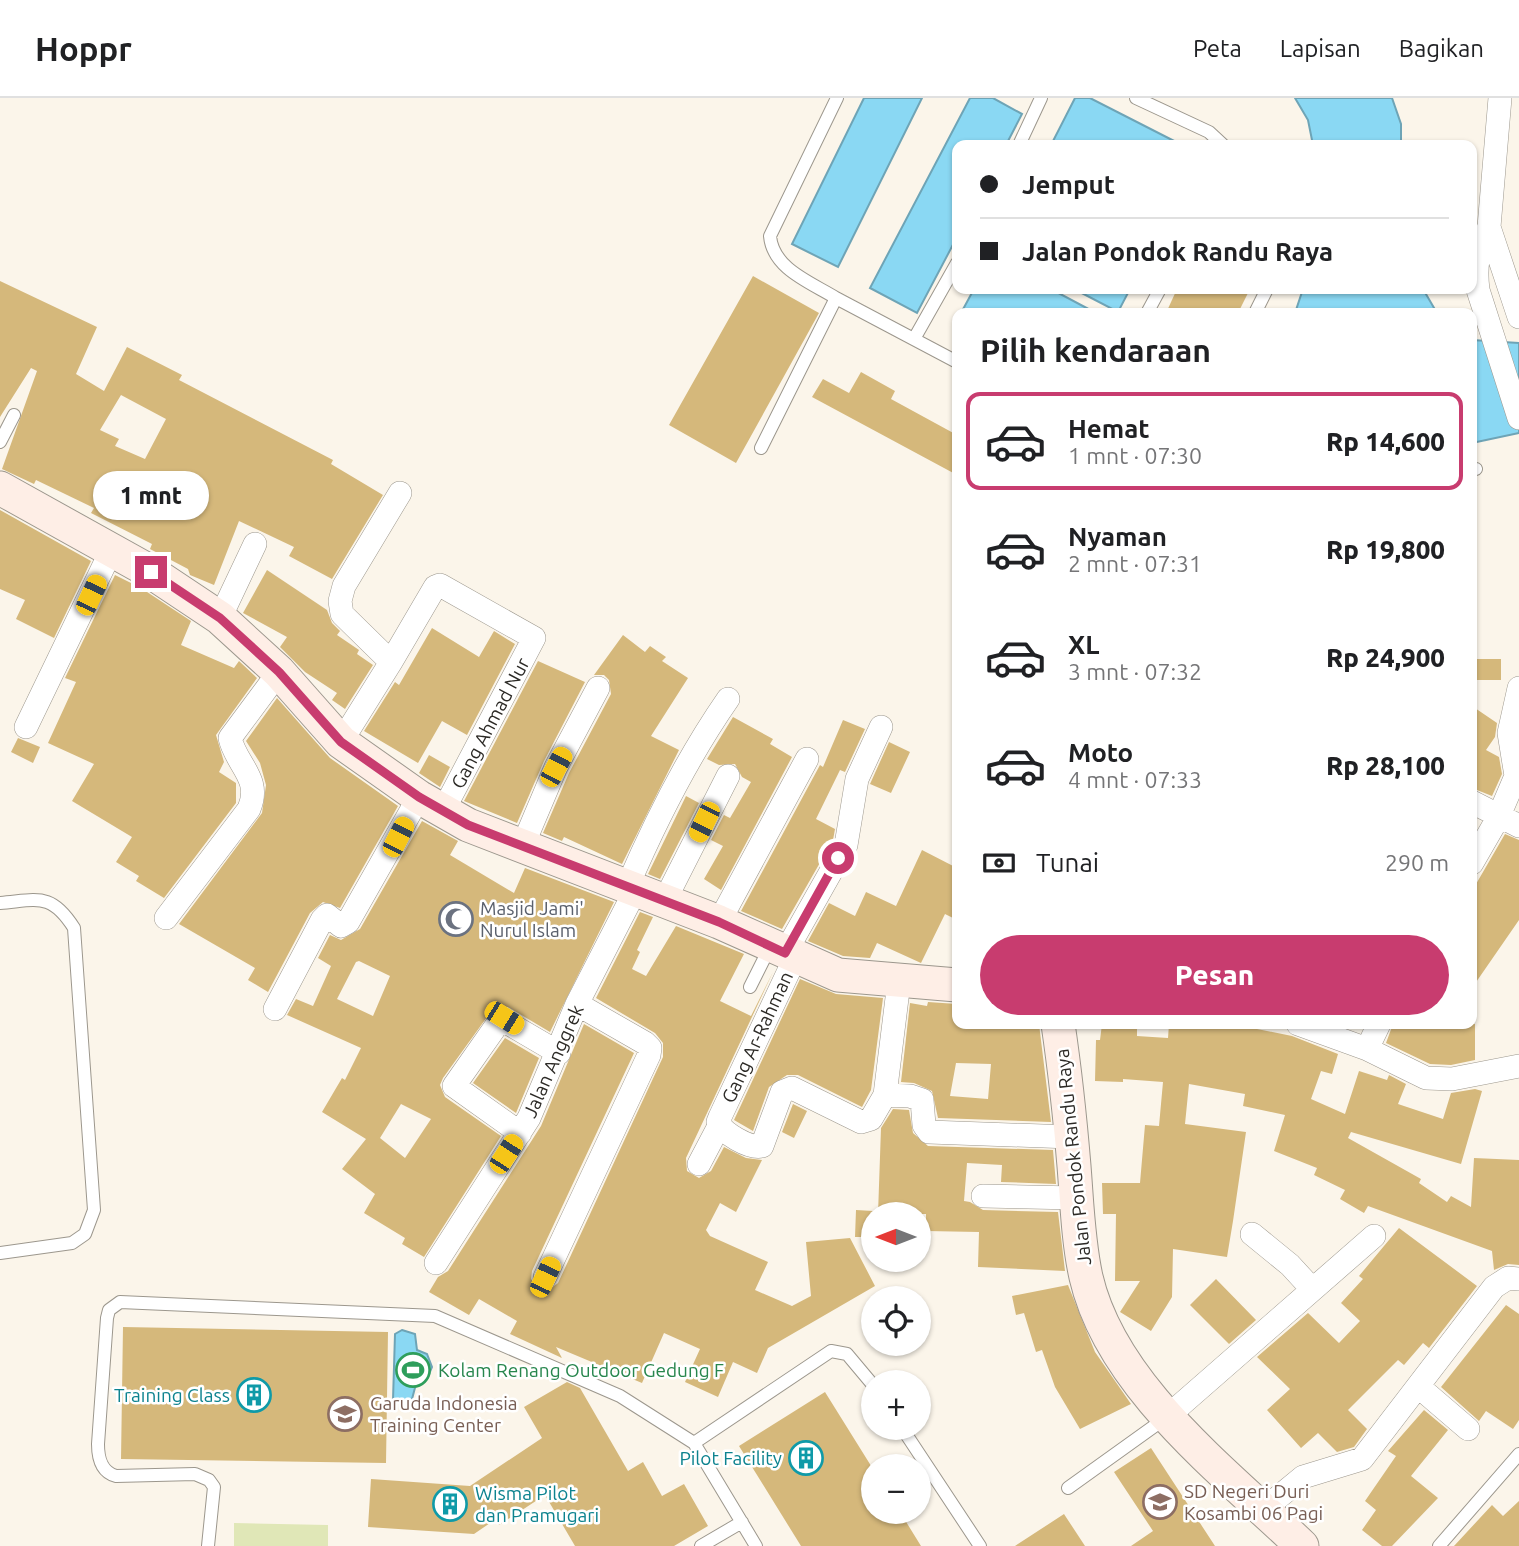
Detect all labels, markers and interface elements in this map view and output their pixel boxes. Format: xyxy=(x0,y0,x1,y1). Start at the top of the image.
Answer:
text: Hoppr xyxy=(35,30,132,67)
text: Peta xyxy=(1193,35,1242,62)
text: Lapisan xyxy=(1280,35,1361,62)
text: Bagikan xyxy=(1399,35,1484,62)
text: Jemput xyxy=(1022,170,1115,199)
text: Jalan Pondok Randu Raya xyxy=(1022,237,1333,266)
text: Pilih kendaraan xyxy=(980,332,1211,368)
icon: car xyxy=(984,410,1047,473)
text: Hemat xyxy=(1068,414,1150,443)
text: Rp 14,600 xyxy=(1326,427,1445,456)
text: 1 mnt · 07:30 xyxy=(1068,443,1202,468)
callout: 1 mnt xyxy=(93,470,209,519)
text: 1 mnt xyxy=(120,483,182,508)
icon: car xyxy=(984,518,1047,581)
text: Nyaman xyxy=(1068,522,1167,551)
text: Rp 19,800 xyxy=(1326,535,1445,564)
text: 2 mnt · 07:31 xyxy=(1068,551,1202,576)
route end xyxy=(135,556,167,588)
car xyxy=(73,572,110,618)
icon: car xyxy=(984,626,1047,689)
text: XL xyxy=(1068,630,1099,659)
text: Rp 24,900 xyxy=(1326,643,1445,672)
street label: Gang Ahmad Nur xyxy=(446,654,534,792)
text: 3 mnt · 07:32 xyxy=(1068,659,1202,684)
icon: car xyxy=(984,734,1047,797)
text: Moto xyxy=(1068,738,1133,767)
car xyxy=(537,744,576,790)
text: Rp 28,100 xyxy=(1326,751,1445,780)
text: 4 mnt · 07:33 xyxy=(1068,767,1202,792)
car xyxy=(686,799,723,845)
car xyxy=(380,814,417,860)
route start xyxy=(822,842,854,874)
icon: cash xyxy=(980,844,1018,882)
text: Tunai xyxy=(1036,848,1099,877)
text: 290 m xyxy=(1385,850,1449,875)
place label: Masjid Jami' Nurul Islam xyxy=(480,897,584,941)
mosque icon: Masjid Jami' Nurul Islam xyxy=(437,900,475,938)
button: Pesan xyxy=(980,935,1449,1015)
street label: Gang Ar-Rahman xyxy=(717,968,797,1106)
car xyxy=(481,998,528,1038)
street label: Jalan Anggrek xyxy=(518,1001,588,1121)
street label: Jalan Pondok Randu Raya xyxy=(1051,1048,1095,1266)
car xyxy=(486,1131,527,1177)
north arrow xyxy=(861,1202,931,1272)
map controls xyxy=(861,1202,931,1524)
car xyxy=(527,1254,564,1300)
button: locate xyxy=(861,1286,931,1356)
sports icon: Kolam Renang Outdoor Gedung F xyxy=(394,1351,432,1389)
place label: Kolam Renang Outdoor Gedung F xyxy=(438,1359,724,1381)
button: + xyxy=(861,1370,931,1440)
building icon: Training Class xyxy=(235,1376,273,1414)
place label: Training Class xyxy=(114,1384,230,1406)
place label: Garuda Indonesia Training Center xyxy=(370,1392,518,1436)
school or university icon: Garuda Indonesia Training Center xyxy=(326,1395,364,1433)
building icon: Pilot Facility xyxy=(787,1439,825,1477)
place label: Pilot Facility xyxy=(679,1447,782,1469)
button: − xyxy=(861,1454,931,1524)
place label: SD Negeri Duri Kosambi 06 Pagi xyxy=(1184,1480,1323,1524)
place label: Wisma Pilot dan Pramugari xyxy=(475,1482,599,1526)
school or university icon: SD Negeri Duri Kosambi 06 Pagi xyxy=(1141,1483,1179,1521)
building icon: Wisma Pilot dan Pramugari xyxy=(431,1485,469,1523)

